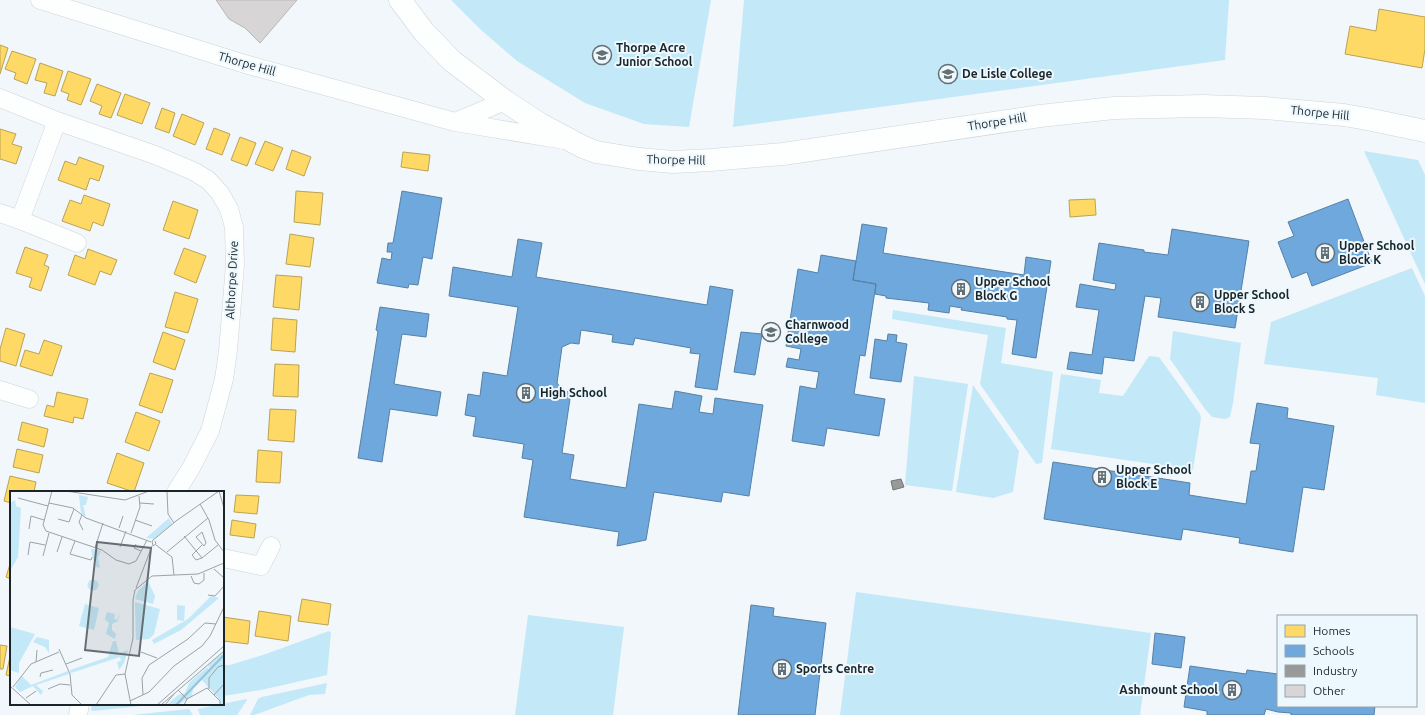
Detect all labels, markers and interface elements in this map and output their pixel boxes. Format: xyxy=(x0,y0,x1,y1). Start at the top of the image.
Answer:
place label: Thorpe Acre Junior School xyxy=(616,41,693,68)
school or university icon: Thorpe Acre Junior School xyxy=(591,44,613,66)
street label: Thorpe Hill xyxy=(217,49,277,78)
school or university icon: De Lisle College xyxy=(937,63,959,85)
place label: De Lisle College xyxy=(962,67,1053,80)
street label: Thorpe Hill xyxy=(1290,103,1350,122)
street label: Thorpe Hill xyxy=(967,110,1027,133)
street label: Thorpe Hill xyxy=(646,152,706,167)
place label: Upper School Block K xyxy=(1339,239,1415,266)
street label: Althorpe Drive xyxy=(223,240,240,320)
building icon: Upper School Block K xyxy=(1314,242,1336,264)
place label: Upper School Block G xyxy=(975,275,1051,302)
building icon: Upper School Block G xyxy=(950,278,972,300)
place label: Upper School Block S xyxy=(1214,288,1290,315)
building icon: Upper School Block S xyxy=(1189,291,1211,313)
place label: Charnwood College xyxy=(785,318,849,345)
school or university icon: Charnwood College xyxy=(760,321,782,343)
building icon: High School xyxy=(515,382,537,404)
place label: High School xyxy=(540,386,607,399)
place label: Upper School Block E xyxy=(1116,463,1192,490)
building icon: Upper School Block E xyxy=(1091,466,1113,488)
inset map xyxy=(10,491,224,705)
legend xyxy=(1277,615,1417,707)
text: Homes xyxy=(1313,624,1351,637)
text: Schools xyxy=(1313,644,1354,657)
building icon: Sports Centre xyxy=(771,658,793,680)
place label: Sports Centre xyxy=(796,662,874,675)
text: Industry xyxy=(1313,664,1358,677)
building icon: Ashmount School xyxy=(1221,679,1243,701)
place label: Ashmount School xyxy=(1119,683,1218,696)
text: Other xyxy=(1313,684,1346,697)

